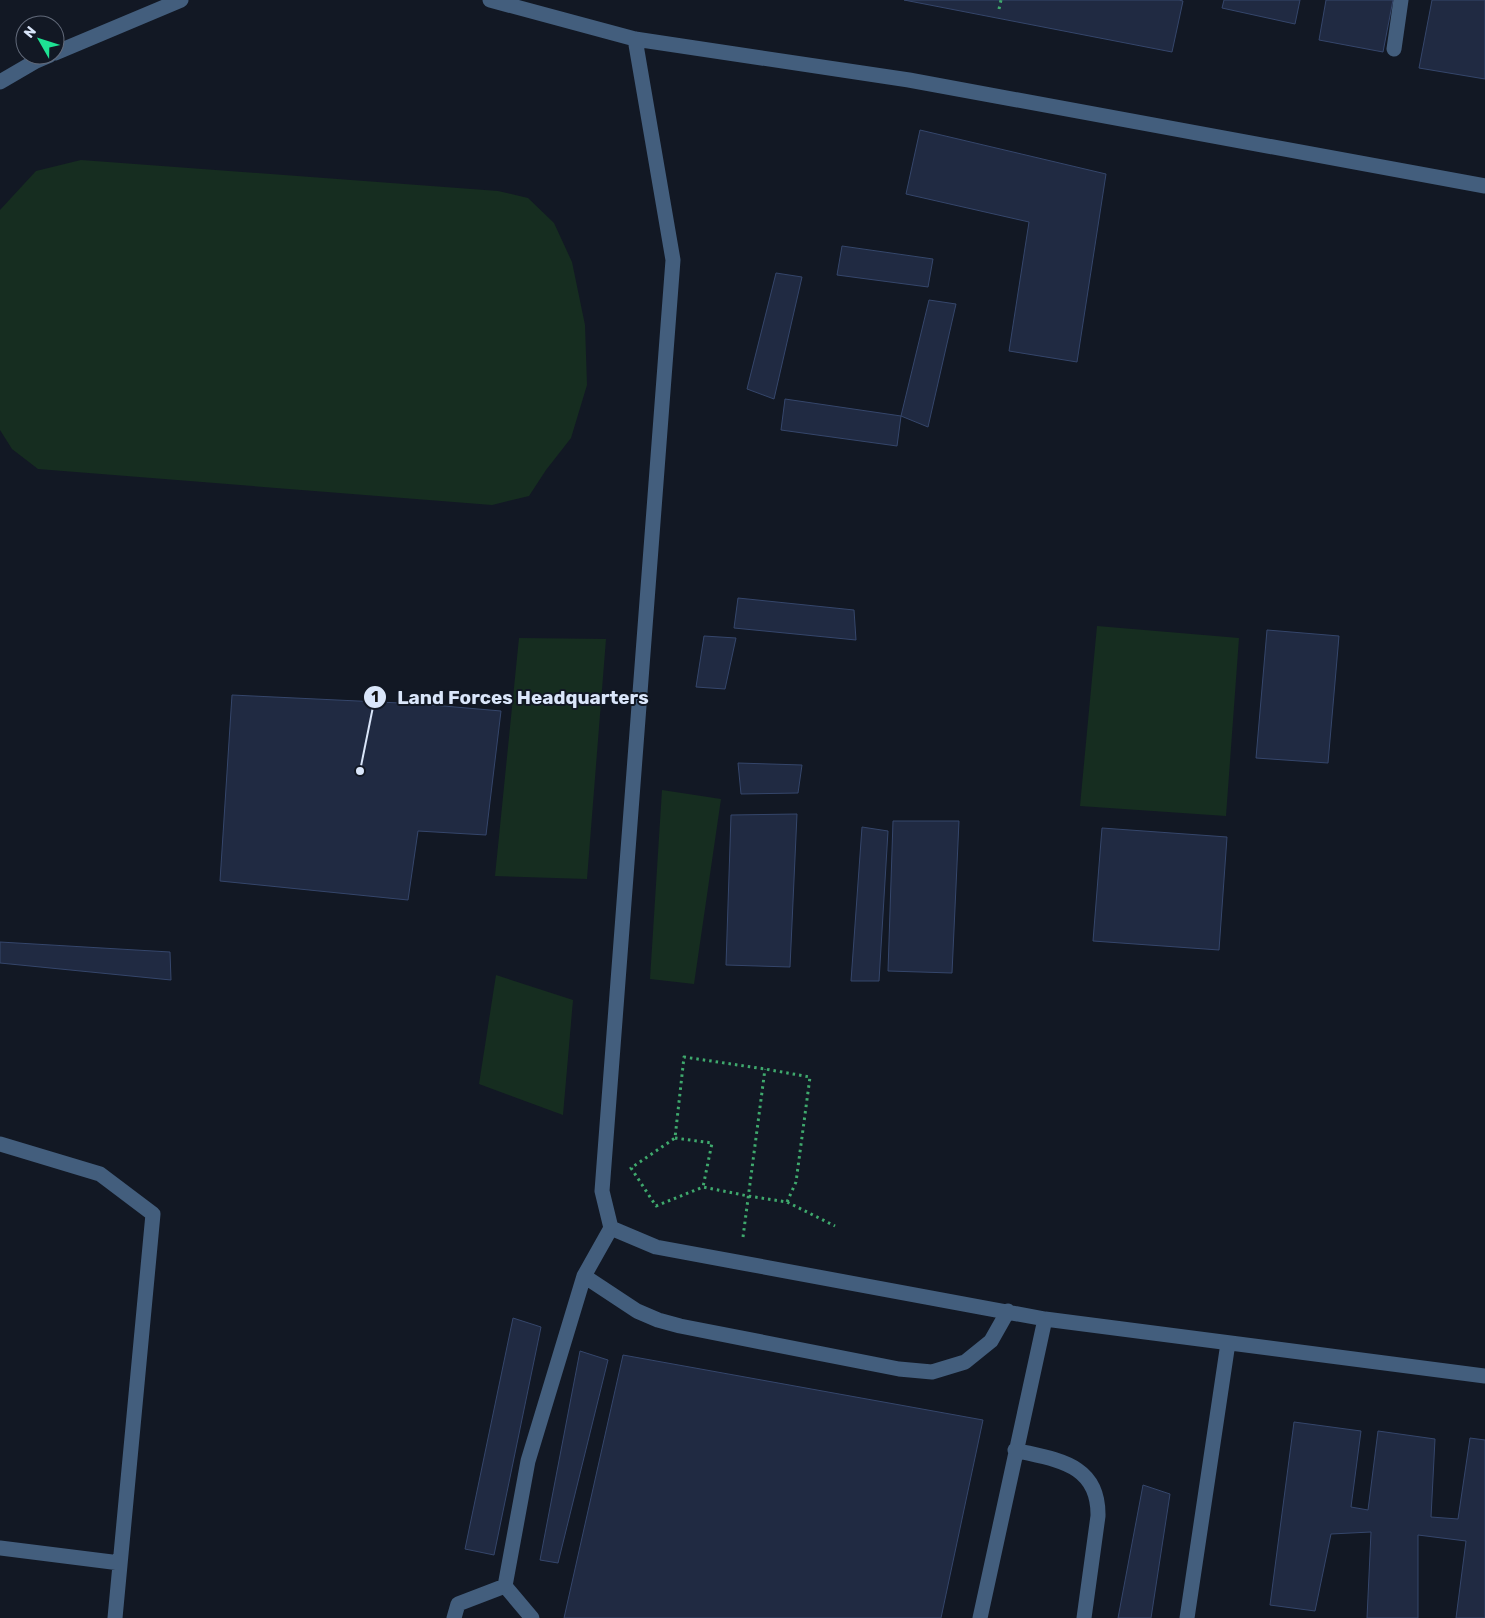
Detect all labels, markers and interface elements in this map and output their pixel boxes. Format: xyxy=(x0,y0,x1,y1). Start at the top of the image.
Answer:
north arrow xyxy=(15,15,65,65)
text: N xyxy=(21,23,40,41)
callout: Land Forces Headquarters xyxy=(362,680,659,714)
text: Land Forces Headquarters xyxy=(397,686,649,709)
text: 1 xyxy=(371,688,379,706)

